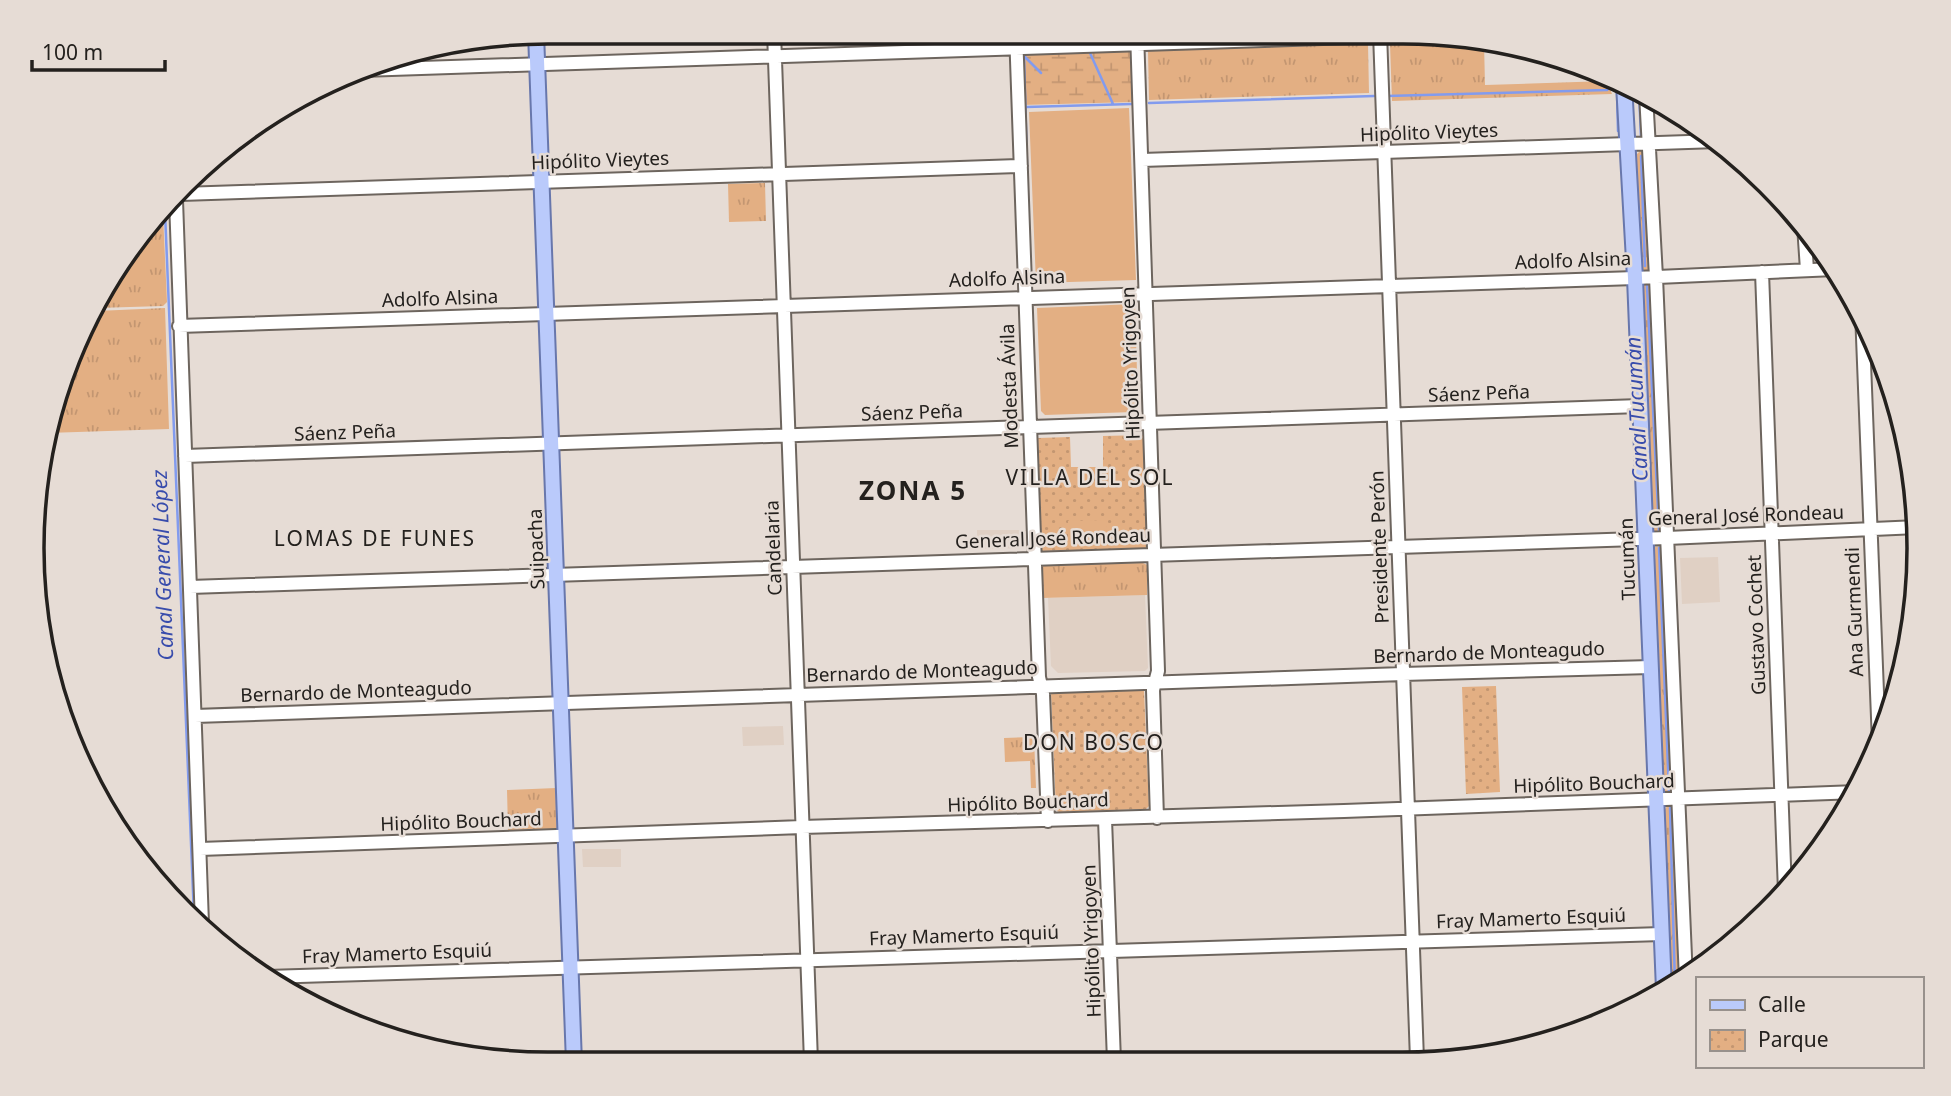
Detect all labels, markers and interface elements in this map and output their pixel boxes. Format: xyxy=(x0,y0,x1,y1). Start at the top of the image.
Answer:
scale bar xyxy=(32,28,164,72)
text: 100 m xyxy=(42,38,103,66)
street label: Hipólito Vieytes xyxy=(1359,117,1499,147)
street label: Hipólito Vieytes xyxy=(530,145,670,175)
street label: Adolfo Alsina xyxy=(1514,245,1632,275)
street label: Adolfo Alsina xyxy=(948,263,1066,293)
street label: Adolfo Alsina xyxy=(381,283,499,313)
street label: Hipólito Yrigoyen xyxy=(1114,286,1146,440)
street label: Modesta Ávila xyxy=(994,323,1024,449)
water label: Canal Tucumán xyxy=(1618,336,1654,482)
street label: Sáenz Peña xyxy=(1428,378,1530,408)
street label: Sáenz Peña xyxy=(861,397,963,427)
street label: Sáenz Peña xyxy=(294,417,396,447)
district label: VILLA DEL SOL xyxy=(1005,463,1175,491)
water label: Canal General López xyxy=(145,468,179,661)
street label: Presidente Perón xyxy=(1363,470,1395,624)
district label: ZONA 5 xyxy=(859,472,967,508)
street label: General José Rondeau xyxy=(1647,499,1845,531)
street label: Candelaria xyxy=(758,500,788,596)
street label: Suipacha xyxy=(522,508,550,590)
street label: Tucumán xyxy=(1613,517,1641,601)
street label: General José Rondeau xyxy=(954,522,1152,554)
district label: LOMAS DE FUNES xyxy=(274,524,476,552)
street label: Ana Gurmendi xyxy=(1839,547,1869,677)
street label: Gustavo Cochet xyxy=(1741,554,1771,696)
street label: Bernardo de Monteagudo xyxy=(1373,635,1605,669)
street label: Bernardo de Monteagudo xyxy=(806,654,1038,688)
street label: Bernardo de Monteagudo xyxy=(240,674,472,708)
district label: DON BOSCO xyxy=(1023,728,1165,756)
street label: Hipólito Bouchard xyxy=(1513,767,1675,799)
street label: Hipólito Bouchard xyxy=(947,786,1109,818)
street label: Hipólito Bouchard xyxy=(380,805,542,837)
street label: Hipólito Yrigoyen xyxy=(1075,864,1107,1018)
street label: Fray Mamerto Esquiú xyxy=(1436,902,1626,934)
street label: Fray Mamerto Esquiú xyxy=(869,919,1059,951)
street label: Fray Mamerto Esquiú xyxy=(302,937,492,969)
legend xyxy=(1696,977,1923,1068)
text: Calle xyxy=(1758,990,1806,1018)
text: Parque xyxy=(1758,1025,1828,1053)

